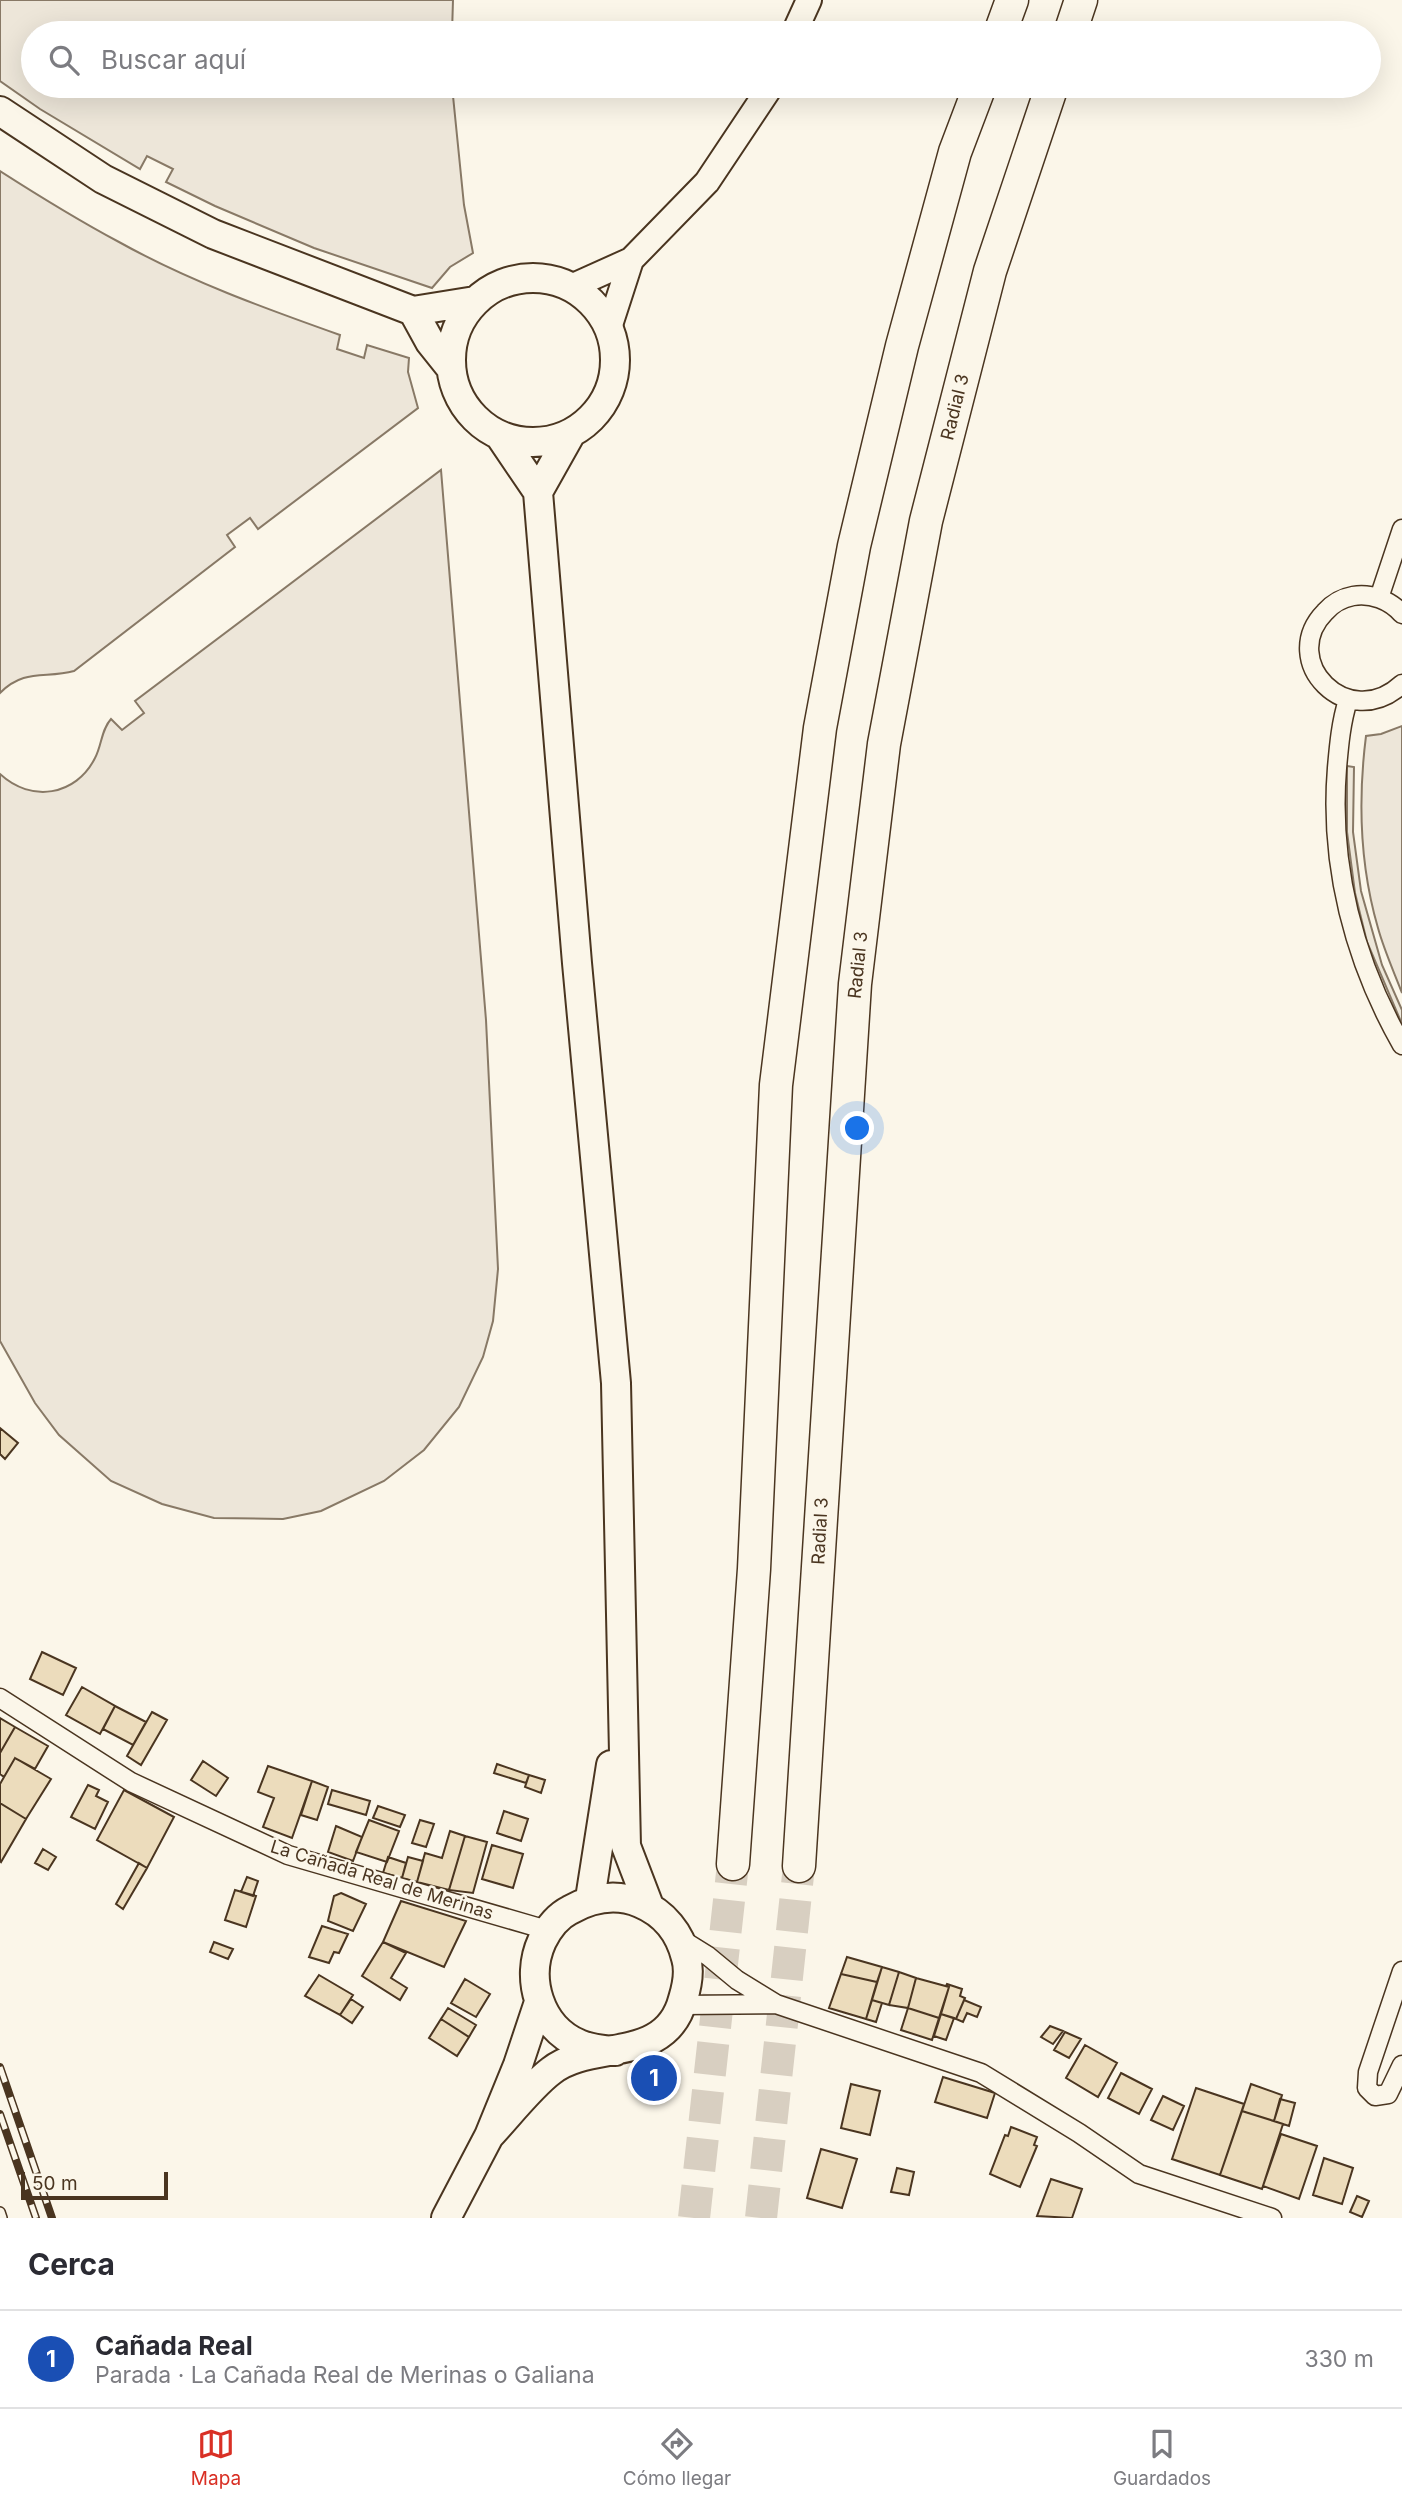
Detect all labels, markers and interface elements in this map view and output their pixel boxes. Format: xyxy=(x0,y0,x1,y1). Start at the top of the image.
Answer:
search box xyxy=(21,21,1381,98)
icon: search xyxy=(45,41,83,79)
text: Buscar aquí xyxy=(101,44,246,75)
street label: Radial 3 xyxy=(936,372,973,442)
street label: Radial 3 xyxy=(844,930,871,1000)
your location xyxy=(840,1111,874,1145)
street label: Radial 3 xyxy=(807,1497,832,1565)
street label: La Cañada Real de Merinas xyxy=(268,1836,496,1923)
pin: 1 xyxy=(631,2052,677,2104)
scale bar xyxy=(21,2169,168,2201)
text: 50 m xyxy=(32,2172,78,2195)
text: Cerca xyxy=(28,2246,115,2282)
text: Cañada Real xyxy=(95,2330,253,2361)
text: 1 xyxy=(46,2345,56,2373)
text: 330 m xyxy=(1304,2345,1374,2373)
text: Parada · La Cañada Real de Merinas o Galiana xyxy=(95,2361,595,2389)
tab: Mapa xyxy=(191,2425,241,2490)
tab: Cómo llegar xyxy=(623,2425,731,2490)
tab: Guardados xyxy=(1113,2425,1211,2490)

